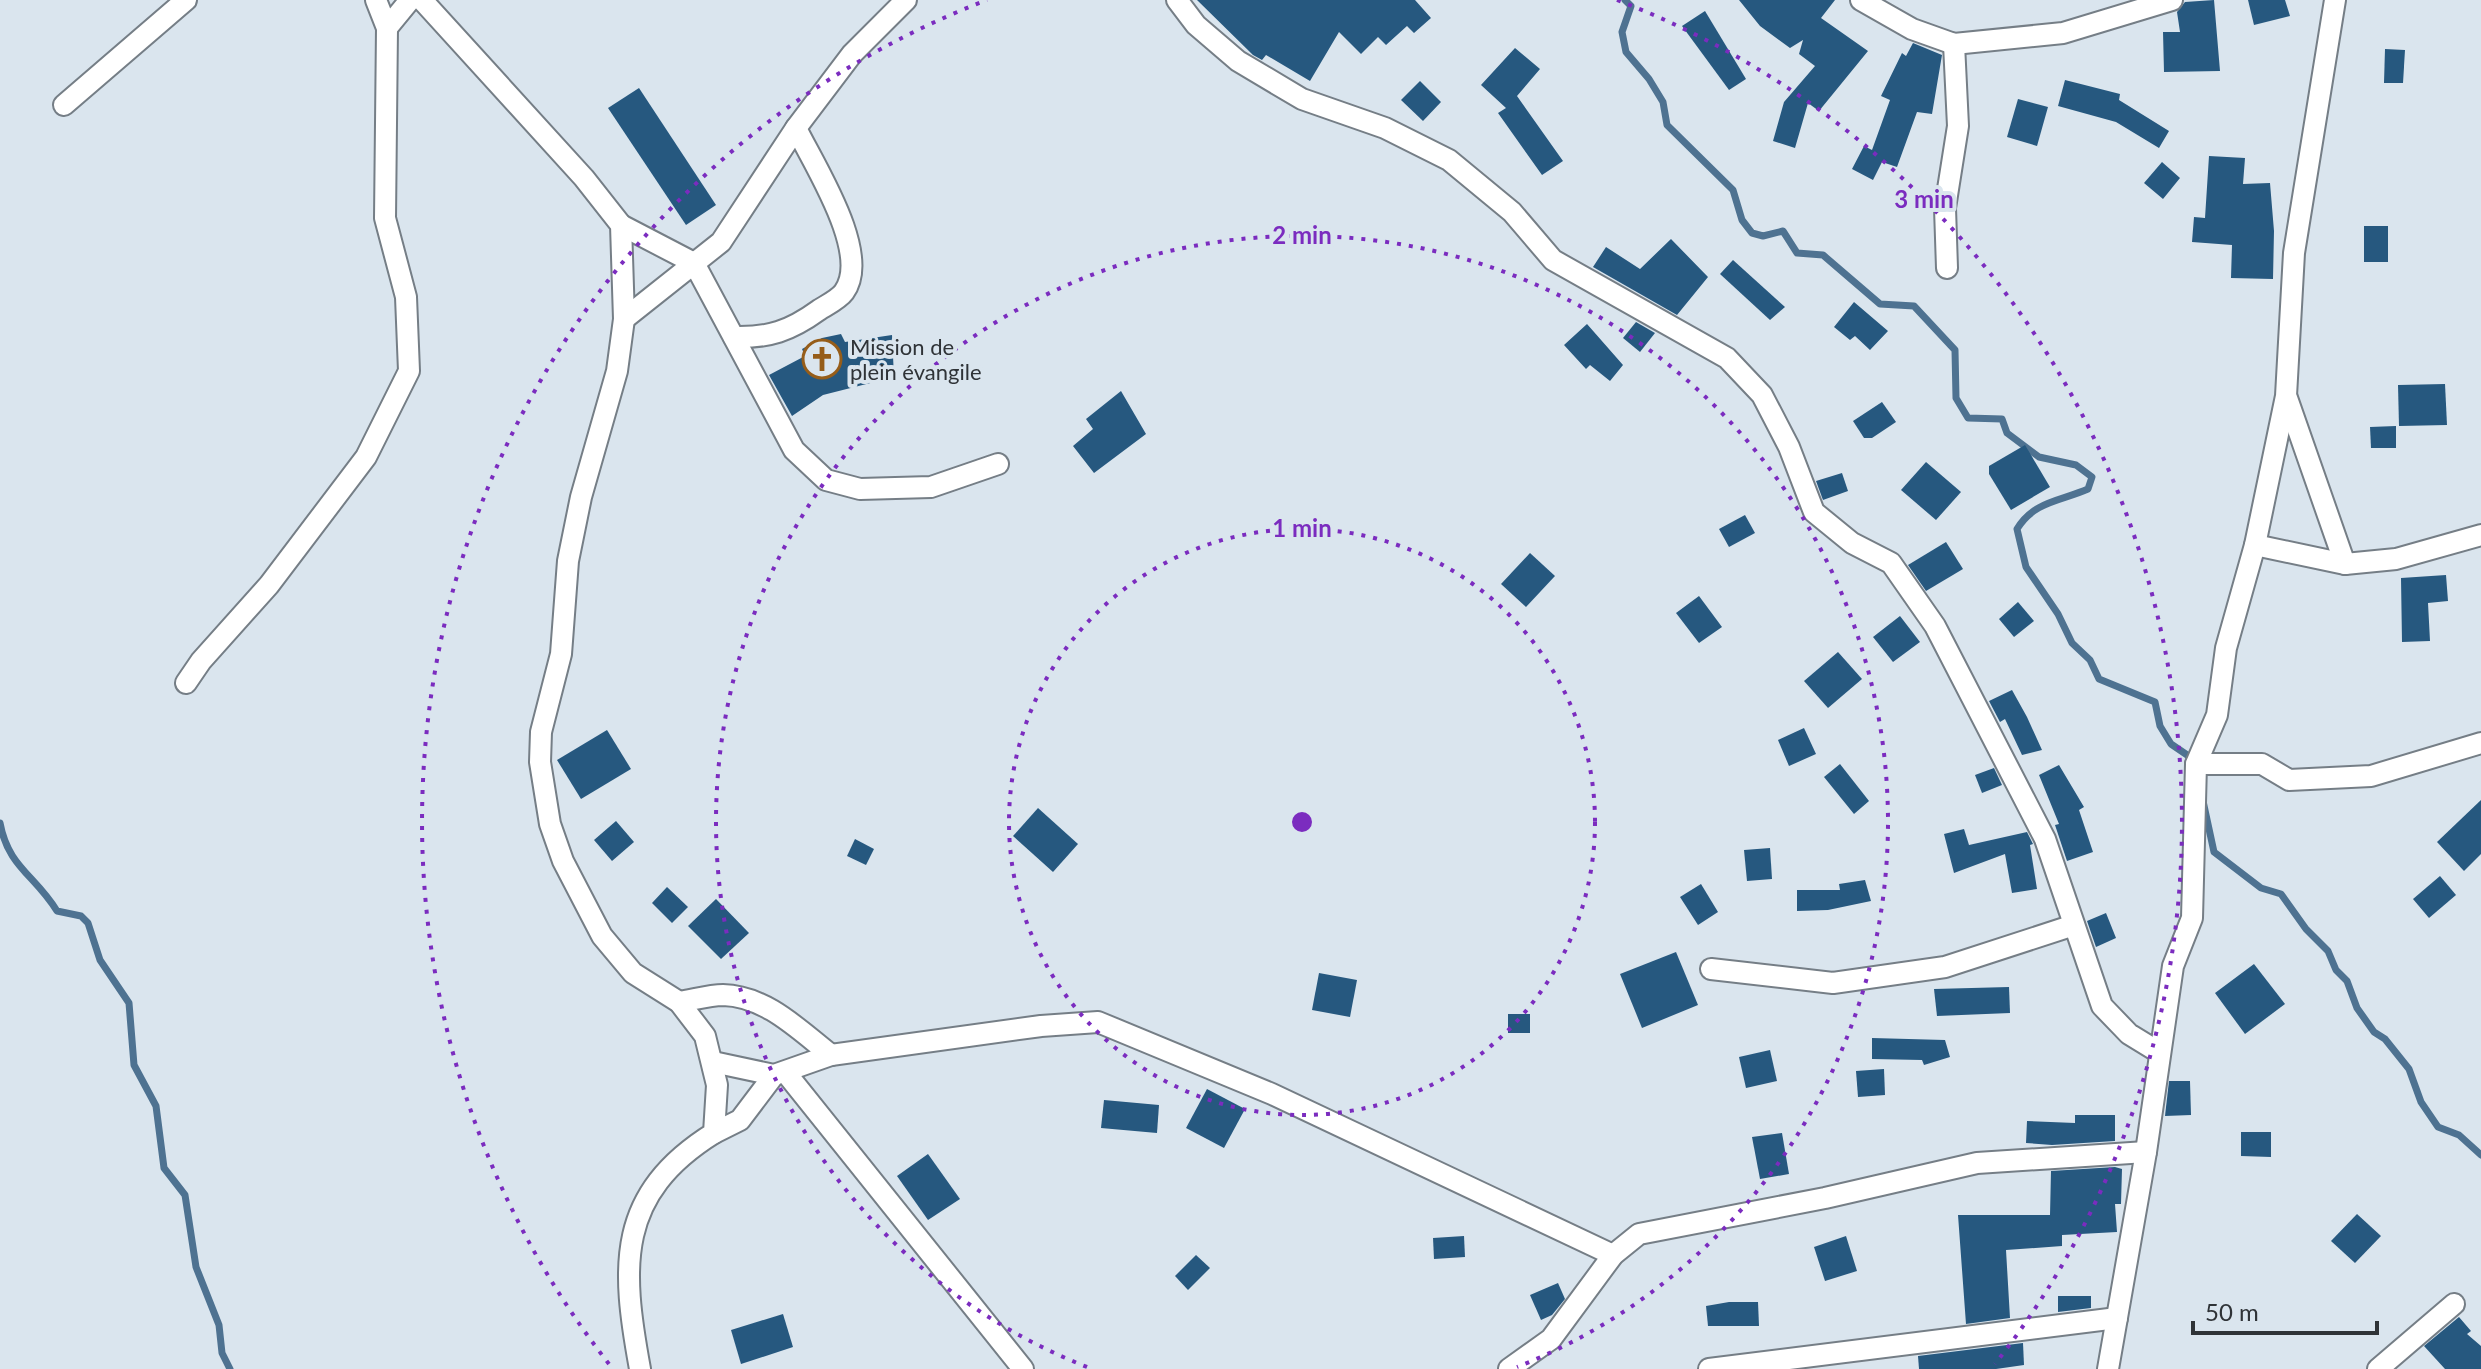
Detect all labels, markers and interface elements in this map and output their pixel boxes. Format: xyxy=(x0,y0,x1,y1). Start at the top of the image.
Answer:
text: 3 min xyxy=(1894,184,1954,213)
text: 2 min xyxy=(1272,220,1332,249)
place label: Mission de plein évangile xyxy=(850,333,982,385)
church icon: Mission de plein évangile xyxy=(801,338,843,380)
text: 1 min xyxy=(1272,513,1332,542)
centre of rings xyxy=(1288,808,1316,836)
scale bar xyxy=(2193,1285,2377,1335)
text: 50 m xyxy=(2205,1297,2259,1326)

